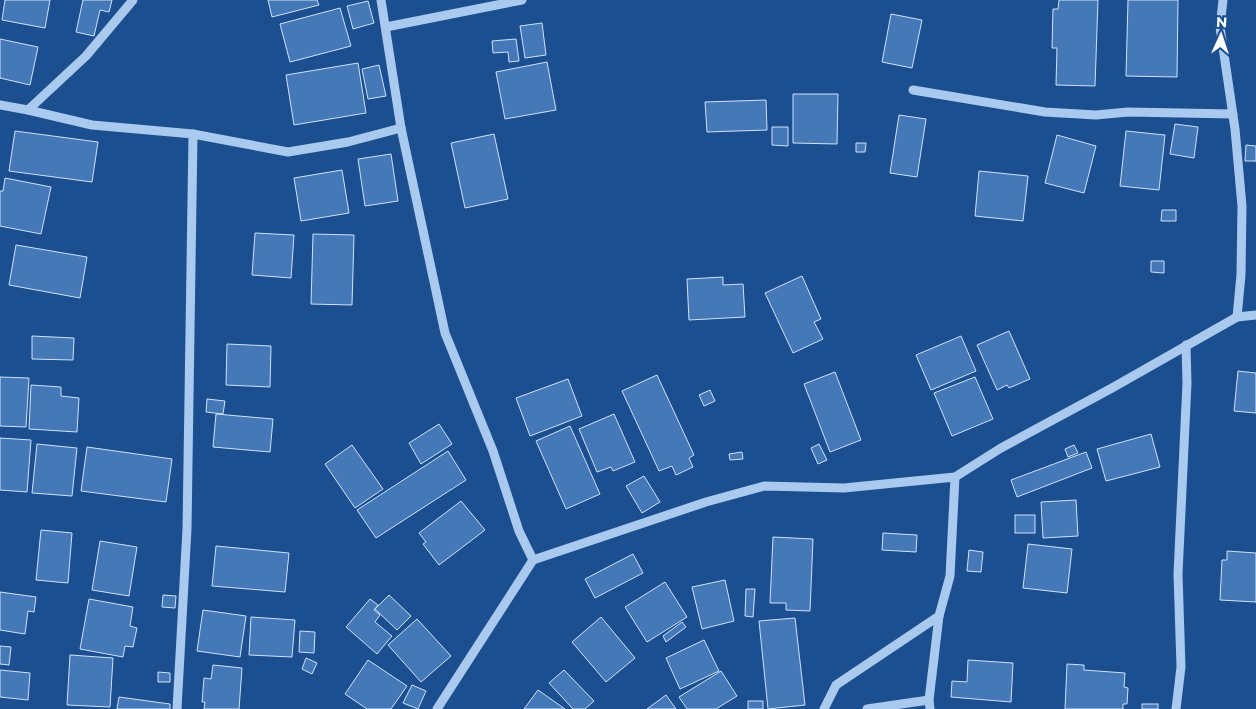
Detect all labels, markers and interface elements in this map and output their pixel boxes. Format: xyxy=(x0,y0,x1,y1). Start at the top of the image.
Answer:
north arrow xyxy=(1196,10,1246,60)
text: N xyxy=(1216,13,1228,31)

